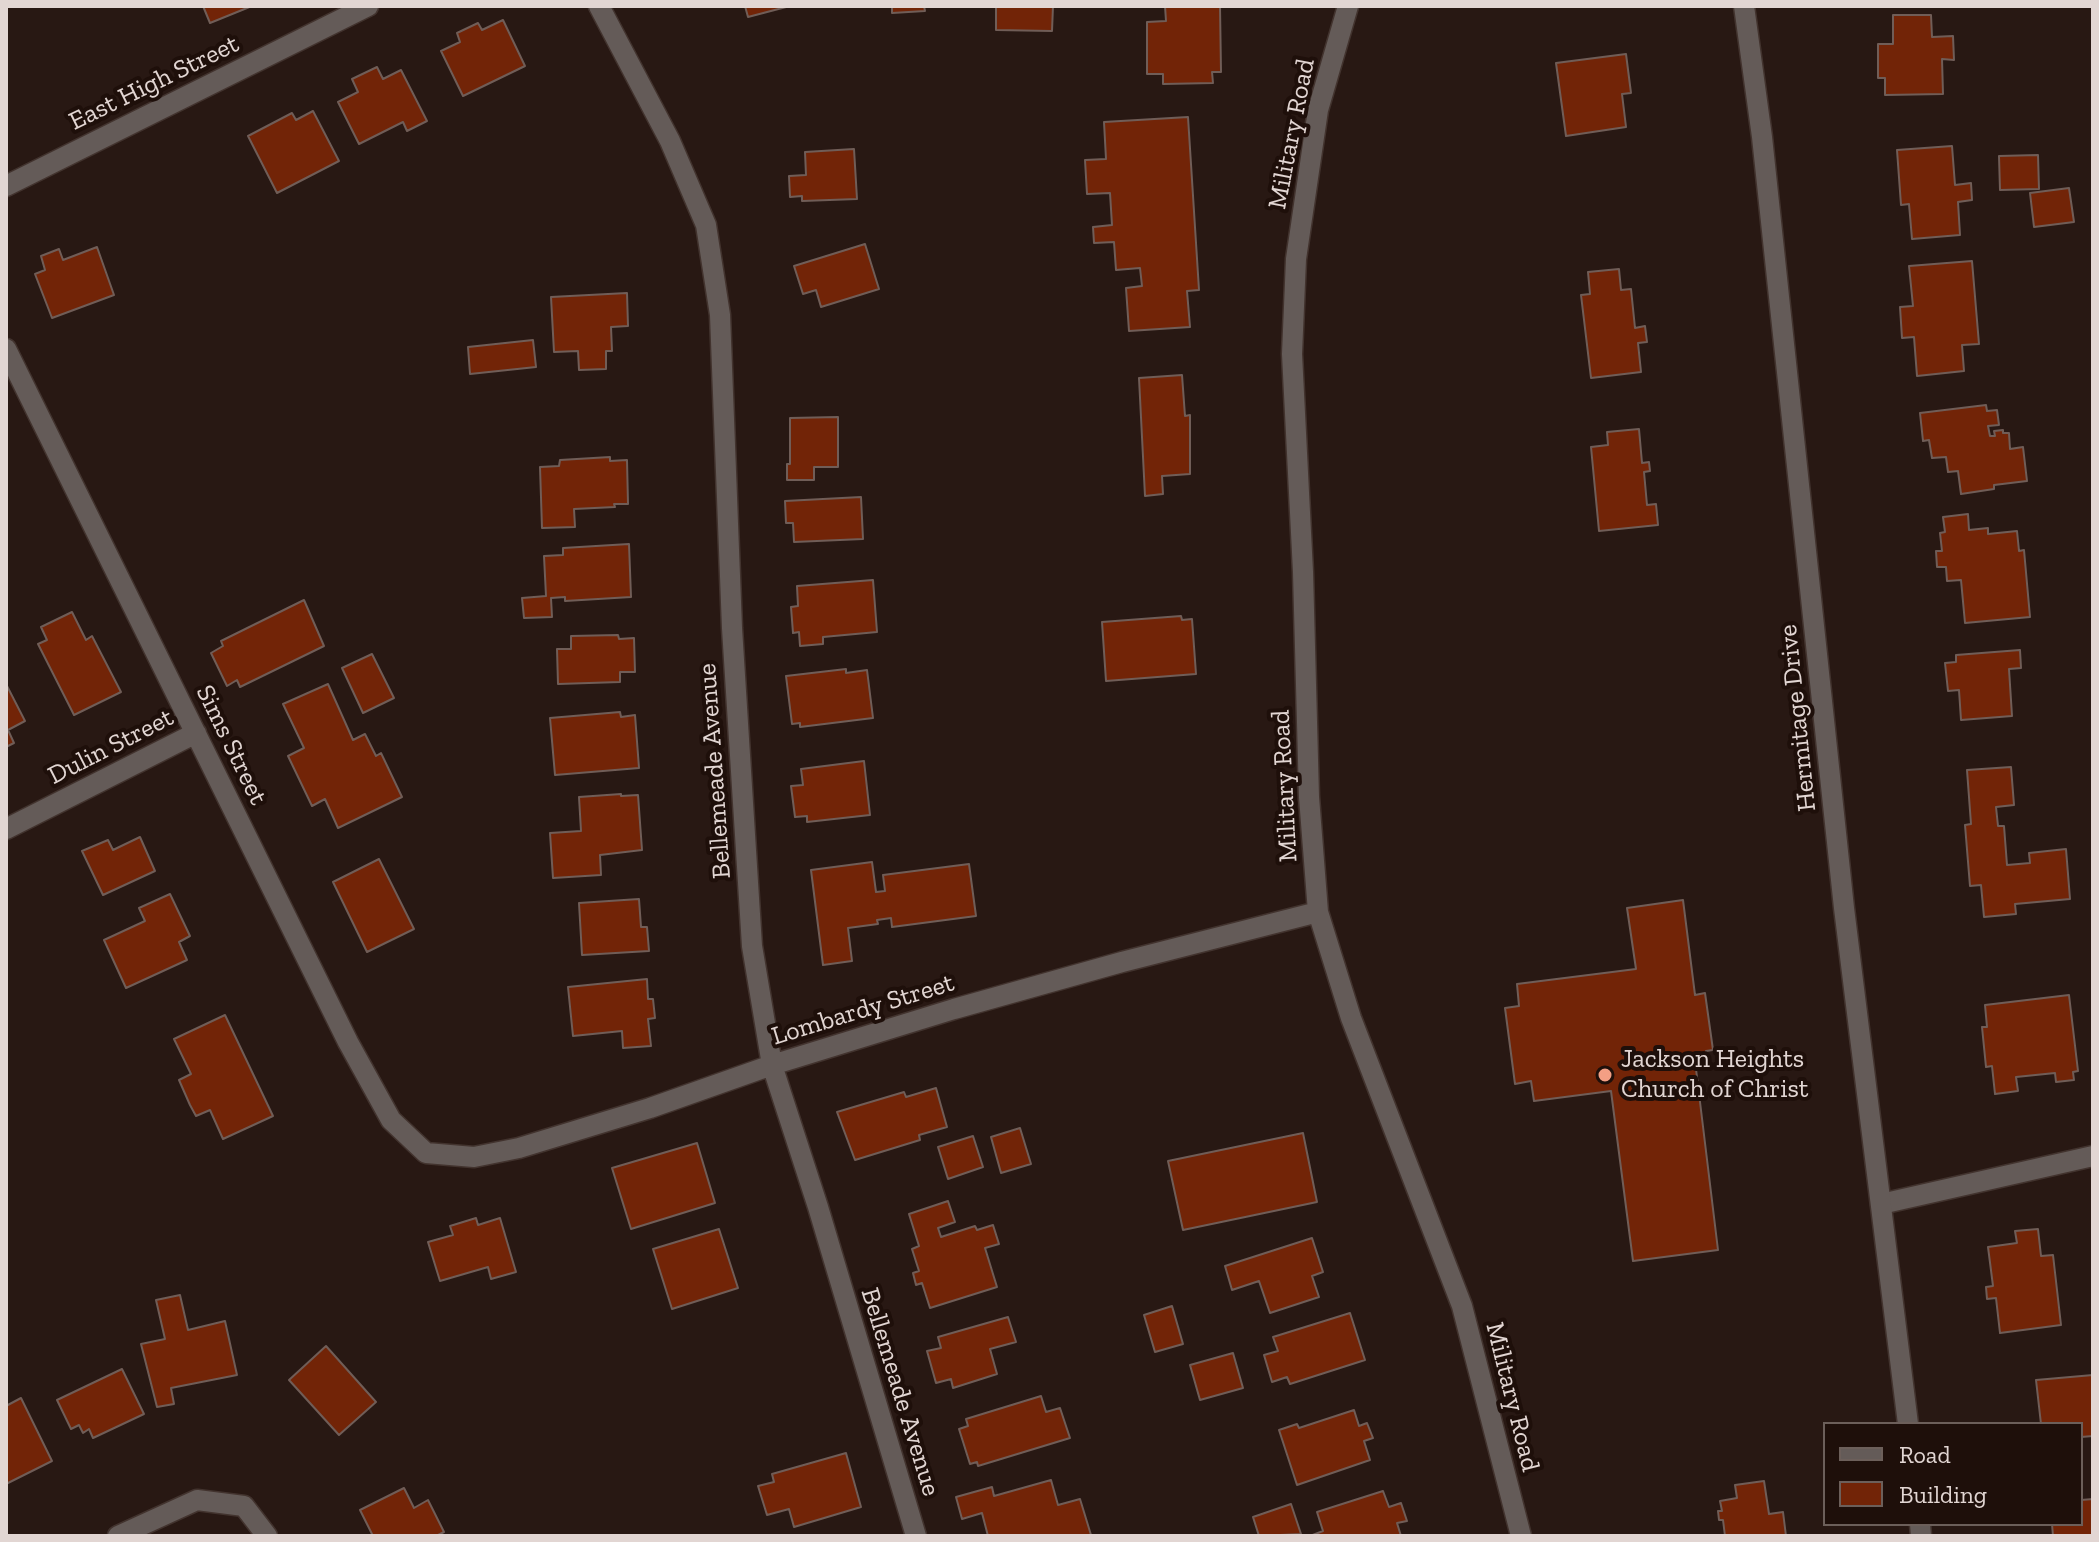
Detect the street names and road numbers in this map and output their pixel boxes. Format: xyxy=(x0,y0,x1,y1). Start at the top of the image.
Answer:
street label: East High Street xyxy=(64,28,244,138)
street label: Military Road xyxy=(1262,56,1322,212)
street label: Hermitage Drive xyxy=(1773,623,1823,813)
street label: Bellemeade Avenue xyxy=(692,662,738,880)
street label: Sims Street xyxy=(189,680,273,810)
street label: Dulin Street xyxy=(43,702,179,792)
street label: Military Road xyxy=(1265,709,1305,863)
street label: Lombardy Street xyxy=(768,967,958,1053)
street label: Bellemeade Avenue xyxy=(854,1284,946,1500)
street label: Military Road xyxy=(1478,1319,1546,1475)

